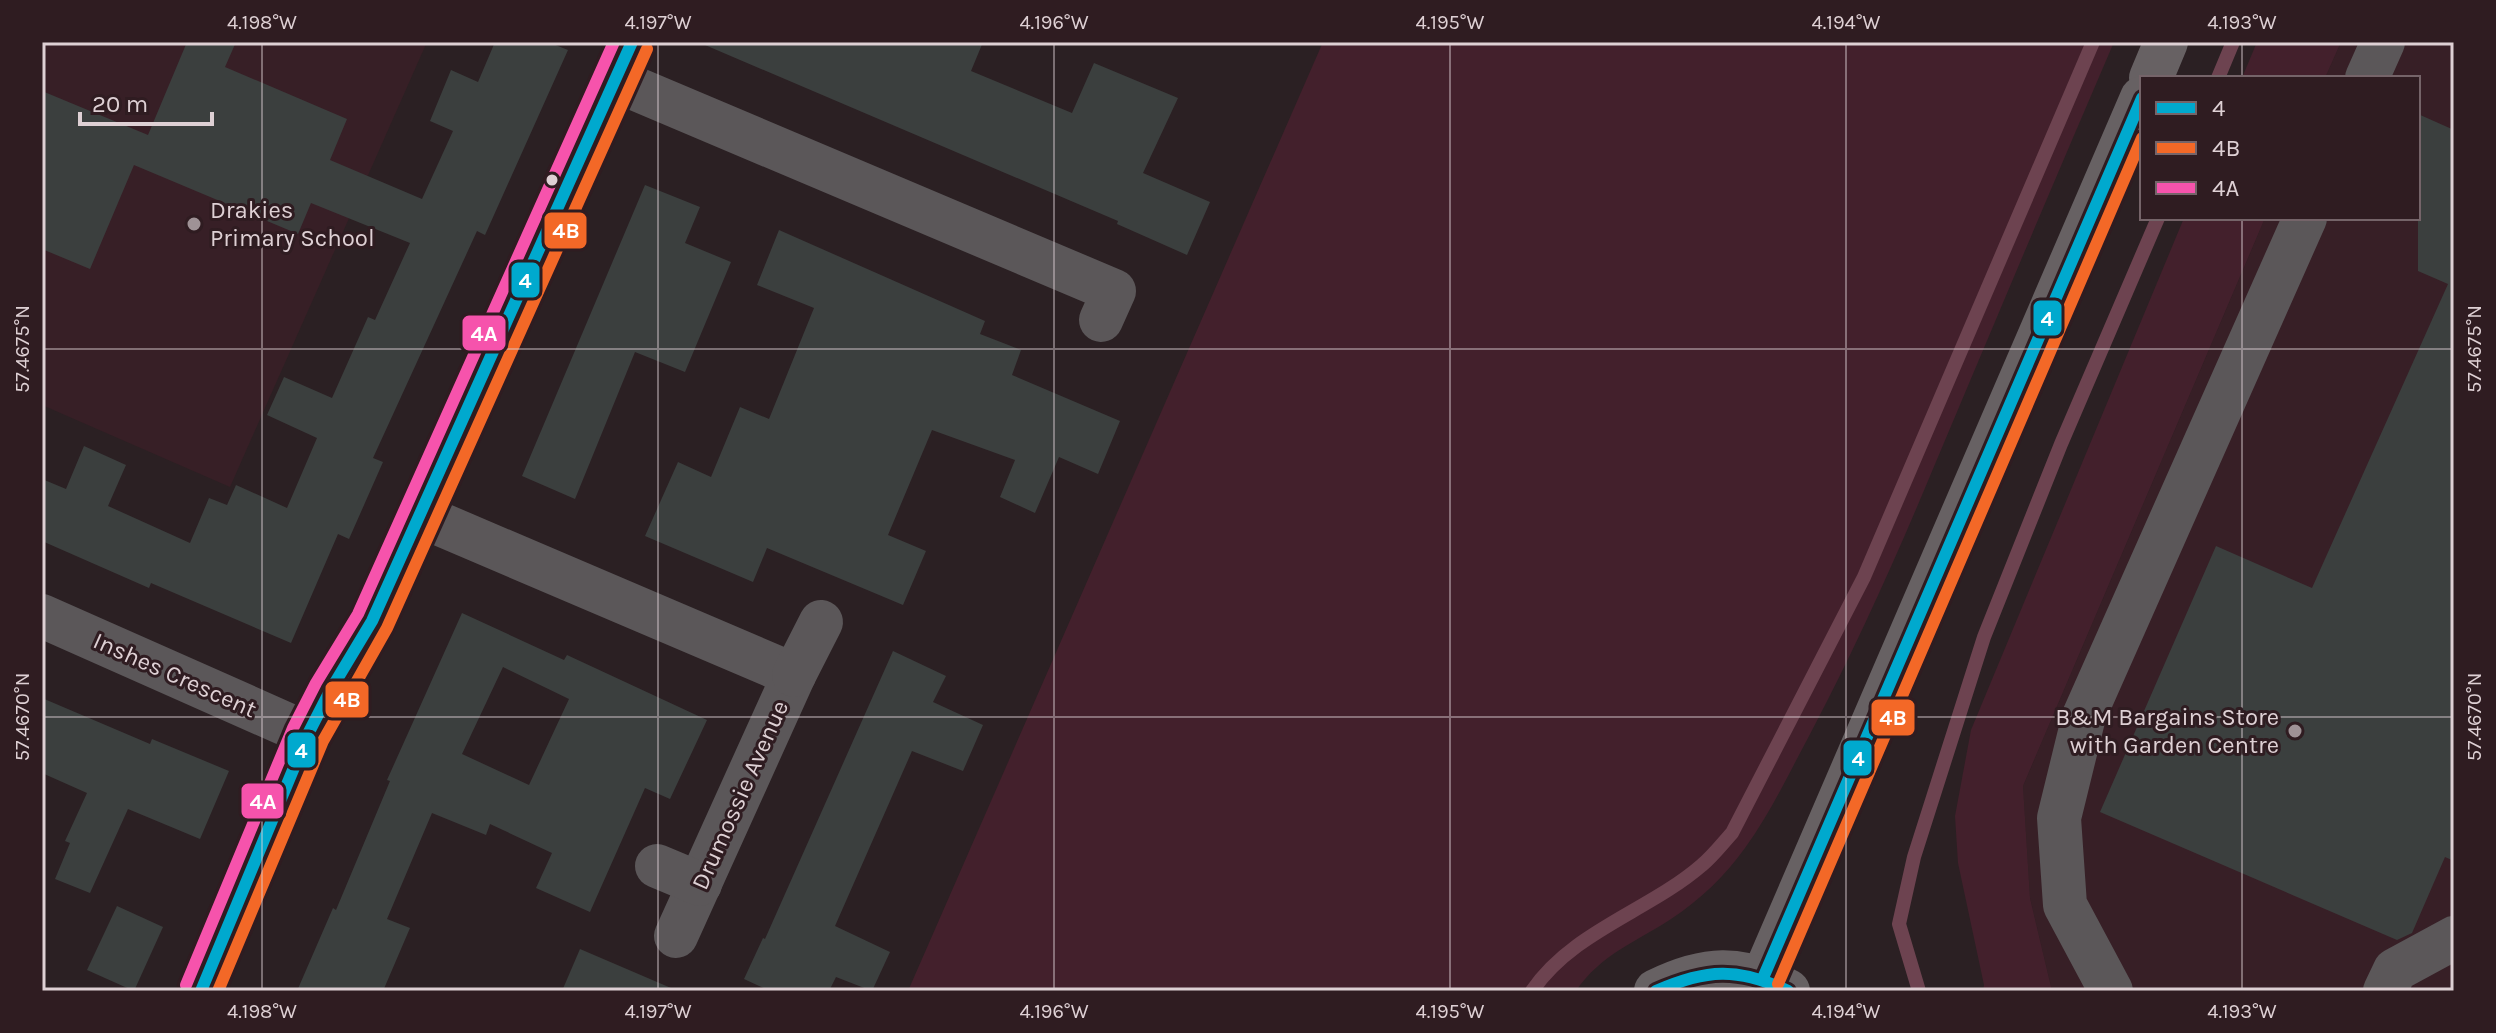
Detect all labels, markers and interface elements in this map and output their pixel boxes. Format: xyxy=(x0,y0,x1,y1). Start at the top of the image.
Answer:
text: 4.198°W xyxy=(227,11,297,34)
text: 4.197°W xyxy=(624,11,692,34)
text: 4.196°W xyxy=(1019,11,1089,34)
text: 4.195°W xyxy=(1416,11,1485,34)
text: 4.194°W xyxy=(1812,11,1881,34)
text: 4.193°W xyxy=(2207,11,2277,34)
scale bar xyxy=(80,76,212,126)
legend xyxy=(2140,76,2420,220)
text: 20 m xyxy=(92,90,148,118)
text: 4 xyxy=(2212,94,2225,122)
text: 4B xyxy=(2212,134,2240,162)
unlabelled marker xyxy=(544,172,560,188)
text: 4A xyxy=(2212,174,2239,202)
place label: Drakies Primary School xyxy=(210,196,375,252)
line badge: 4B xyxy=(543,211,588,250)
marker: Drakies Primary School xyxy=(185,215,203,233)
text: 4B xyxy=(552,218,580,244)
line badge: 4 xyxy=(510,261,541,299)
text: 4 xyxy=(518,268,532,294)
line badge: 4 xyxy=(2032,299,2063,337)
text: 57.4675°N xyxy=(11,305,34,393)
text: 57.4675°N xyxy=(2463,305,2486,393)
text: 4 xyxy=(2040,306,2054,332)
line badge: 4A xyxy=(461,314,507,352)
text: 4A xyxy=(471,321,498,347)
street label: Inshes Crescent xyxy=(89,627,261,723)
text: 57.4670°N xyxy=(11,673,34,761)
text: 57.4670°N xyxy=(2463,673,2486,761)
line badge: 4B xyxy=(324,680,370,719)
text: 4B xyxy=(333,687,361,713)
street label: Drumossie Avenue xyxy=(686,696,794,894)
line badge: 4B xyxy=(1870,698,1916,737)
place label: B&M Bargains Store with Garden Centre xyxy=(2055,703,2279,759)
text: 4B xyxy=(1879,705,1907,731)
marker: B&M Bargains Store with Garden Centre xyxy=(2286,722,2304,740)
line badge: 4 xyxy=(286,731,317,769)
text: 4 xyxy=(294,738,308,764)
line badge: 4 xyxy=(1842,739,1873,777)
text: 4 xyxy=(1851,746,1865,772)
line badge: 4A xyxy=(240,782,285,820)
text: 4A xyxy=(250,789,277,815)
text: 4.198°W xyxy=(227,1000,297,1023)
text: 4.197°W xyxy=(624,1000,692,1023)
text: 4.196°W xyxy=(1019,1000,1089,1023)
text: 4.195°W xyxy=(1416,1000,1485,1023)
text: 4.194°W xyxy=(1812,1000,1881,1023)
text: 4.193°W xyxy=(2207,1000,2277,1023)

